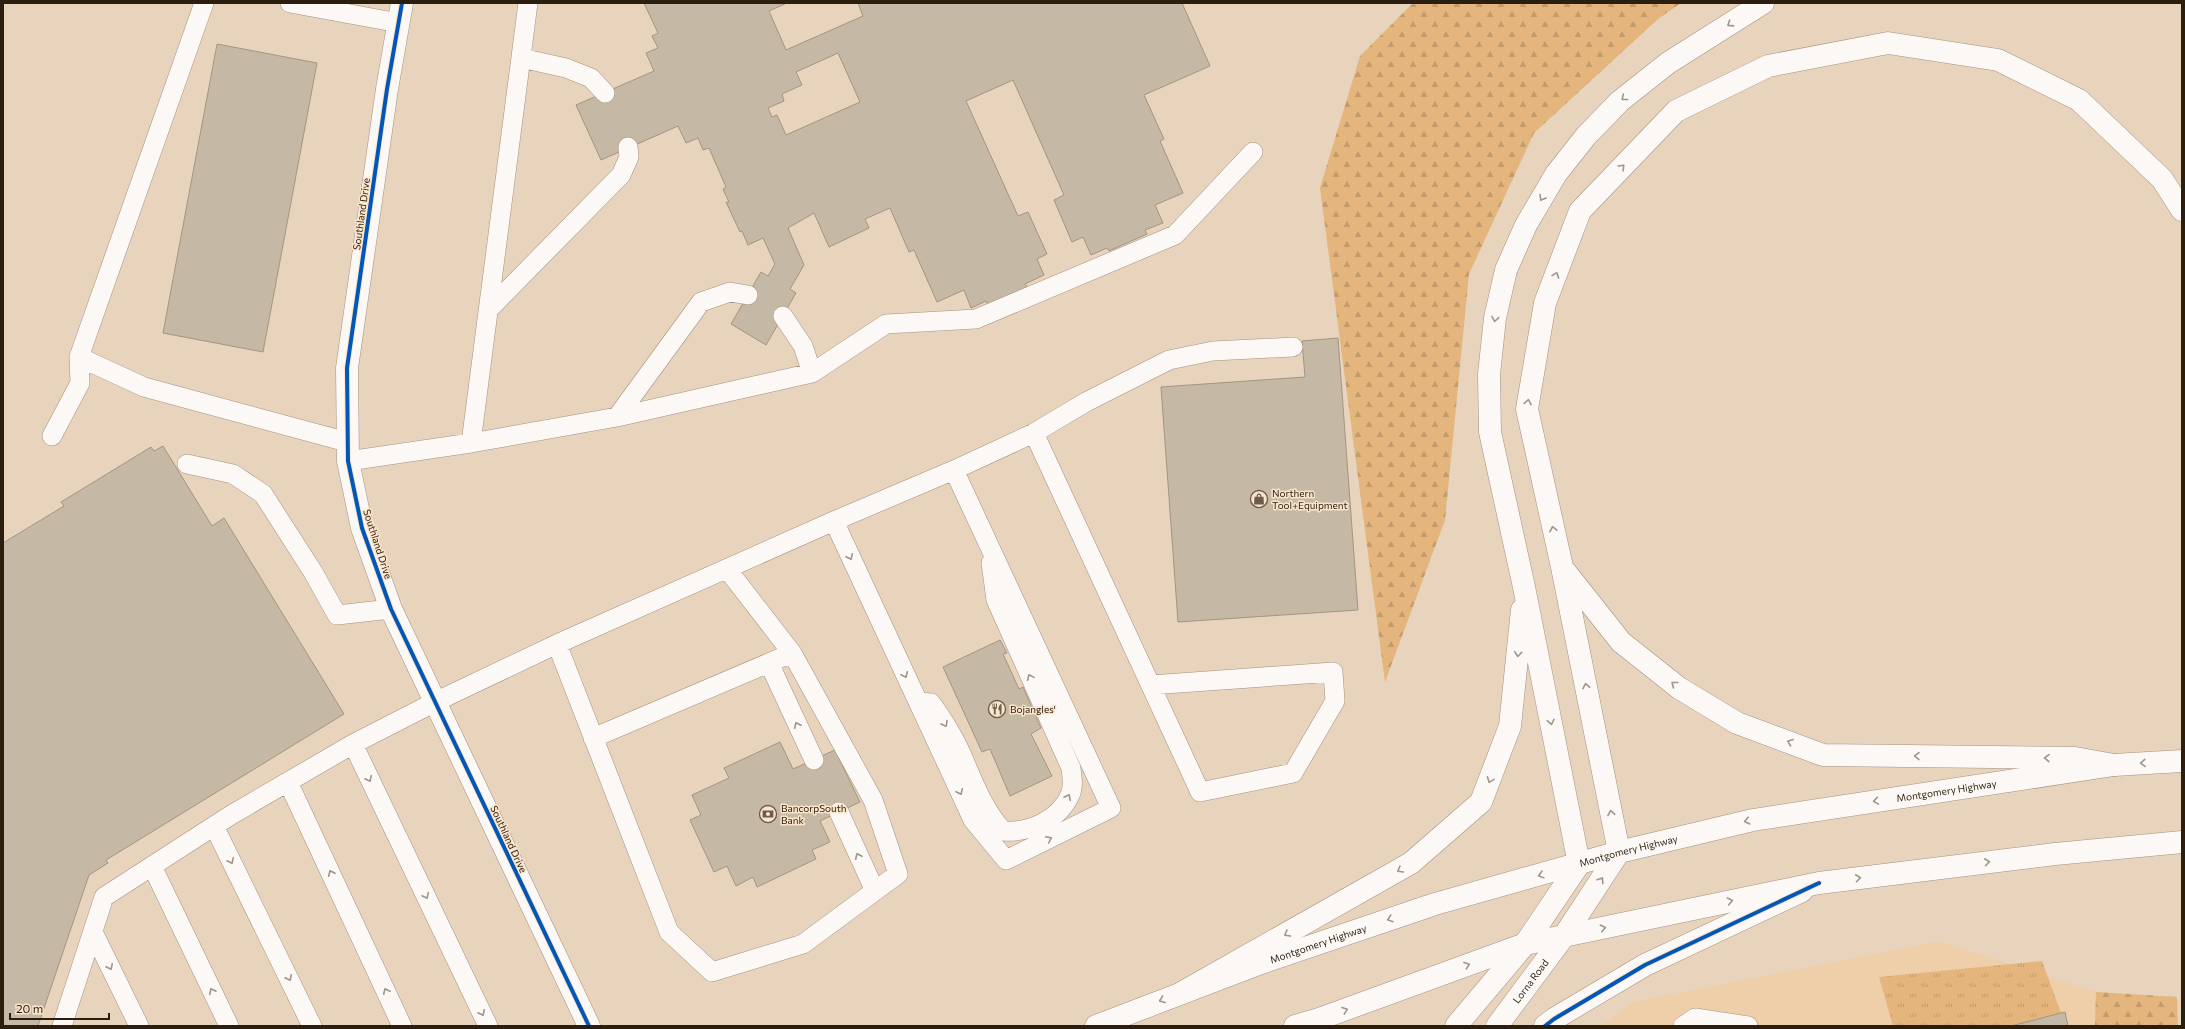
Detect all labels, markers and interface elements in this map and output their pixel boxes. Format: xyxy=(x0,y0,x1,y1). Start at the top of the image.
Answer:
one-way arrow xyxy=(1727,19,1734,27)
one-way arrow xyxy=(1621,94,1628,101)
one-way arrow xyxy=(1617,164,1625,172)
street label: Southland Drive xyxy=(350,177,372,251)
one-way arrow xyxy=(1539,194,1546,201)
one-way arrow xyxy=(1551,272,1559,279)
one-way arrow xyxy=(1491,316,1500,322)
one-way arrow xyxy=(1523,399,1532,405)
place label: Northern Tool+Equipment xyxy=(1272,487,1348,511)
shop icon: Northern Tool+Equipment xyxy=(1249,489,1269,509)
street label: Southland Drive xyxy=(361,508,395,580)
one-way arrow xyxy=(1550,526,1558,532)
one-way arrow xyxy=(845,552,853,560)
one-way arrow xyxy=(1513,651,1522,657)
one-way arrow xyxy=(900,670,908,678)
one-way arrow xyxy=(1027,674,1035,681)
one-way arrow xyxy=(1672,682,1679,689)
one-way arrow xyxy=(1582,683,1590,689)
restaurant icon: Bojangles' xyxy=(987,699,1007,719)
place label: Bojangles' xyxy=(1010,703,1056,715)
one-way arrow xyxy=(1546,719,1554,725)
one-way arrow xyxy=(941,720,948,728)
one-way arrow xyxy=(794,721,802,729)
one-way arrow xyxy=(1786,739,1793,747)
one-way arrow xyxy=(1914,752,1920,760)
one-way arrow xyxy=(2044,754,2050,762)
one-way arrow xyxy=(2140,759,2146,768)
one-way arrow xyxy=(364,775,372,782)
one-way arrow xyxy=(1486,776,1494,783)
street label: Montgomery Highway xyxy=(1896,777,1997,804)
one-way arrow xyxy=(955,788,963,796)
one-way arrow xyxy=(1063,794,1071,801)
one-way arrow xyxy=(1873,796,1879,805)
place label: BancorpSouth Bank xyxy=(781,802,847,826)
street label: Southland Drive xyxy=(488,804,530,874)
bank icon: BancorpSouth Bank xyxy=(758,804,778,824)
one-way arrow xyxy=(1608,810,1616,817)
one-way arrow xyxy=(1744,816,1751,825)
street label: Montgomery Highway xyxy=(1578,832,1679,869)
one-way arrow xyxy=(1044,836,1052,844)
one-way arrow xyxy=(855,852,863,859)
one-way arrow xyxy=(227,857,234,864)
one-way arrow xyxy=(1984,858,1990,867)
one-way arrow xyxy=(1397,865,1404,872)
one-way arrow xyxy=(328,869,336,877)
one-way arrow xyxy=(1538,870,1545,879)
one-way arrow xyxy=(1855,874,1861,883)
one-way arrow xyxy=(1596,877,1603,884)
one-way arrow xyxy=(421,892,428,899)
one-way arrow xyxy=(1727,898,1733,906)
one-way arrow xyxy=(1386,914,1393,923)
street label: Montgomery Highway xyxy=(1268,922,1368,966)
one-way arrow xyxy=(1599,925,1606,933)
one-way arrow xyxy=(1283,929,1291,936)
street label: Lorna Road xyxy=(1510,956,1551,1006)
one-way arrow xyxy=(105,962,113,970)
one-way arrow xyxy=(1464,962,1471,970)
one-way arrow xyxy=(284,973,292,981)
one-way arrow xyxy=(383,987,391,995)
one-way arrow xyxy=(209,988,217,995)
scale bar xyxy=(10,995,109,1021)
one-way arrow xyxy=(1159,996,1166,1004)
text: 20 m xyxy=(16,1001,43,1015)
one-way arrow xyxy=(1342,1006,1349,1014)
one-way arrow xyxy=(477,1009,485,1017)

